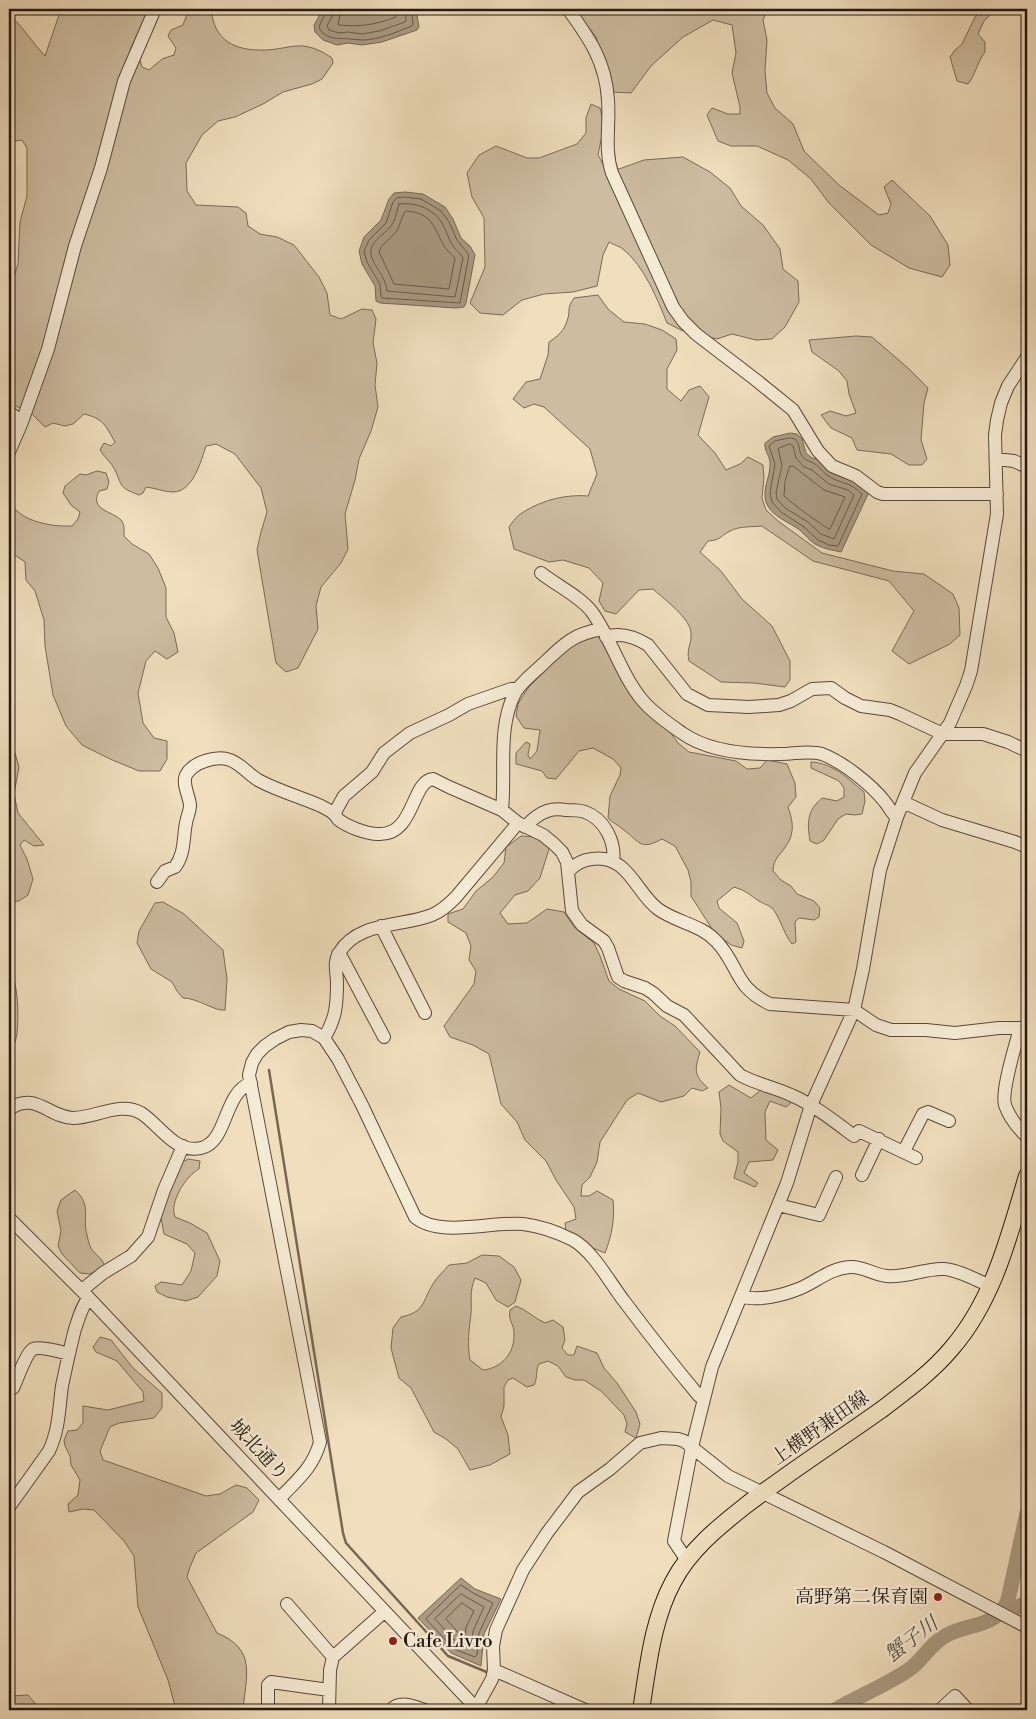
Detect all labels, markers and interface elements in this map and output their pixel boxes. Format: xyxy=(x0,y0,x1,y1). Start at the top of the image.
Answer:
street label: 上横野兼田線 xyxy=(766,1385,874,1471)
street label: 城北通り xyxy=(224,1414,294,1486)
place label: 高野第二保育園 xyxy=(795,1585,928,1609)
marker: 高野第二保育園 xyxy=(932,1591,944,1603)
water label: 蟹子川 xyxy=(881,1611,945,1668)
place label: Cafe Livro xyxy=(403,1629,493,1653)
marker: Cafe Livro xyxy=(387,1635,399,1647)

